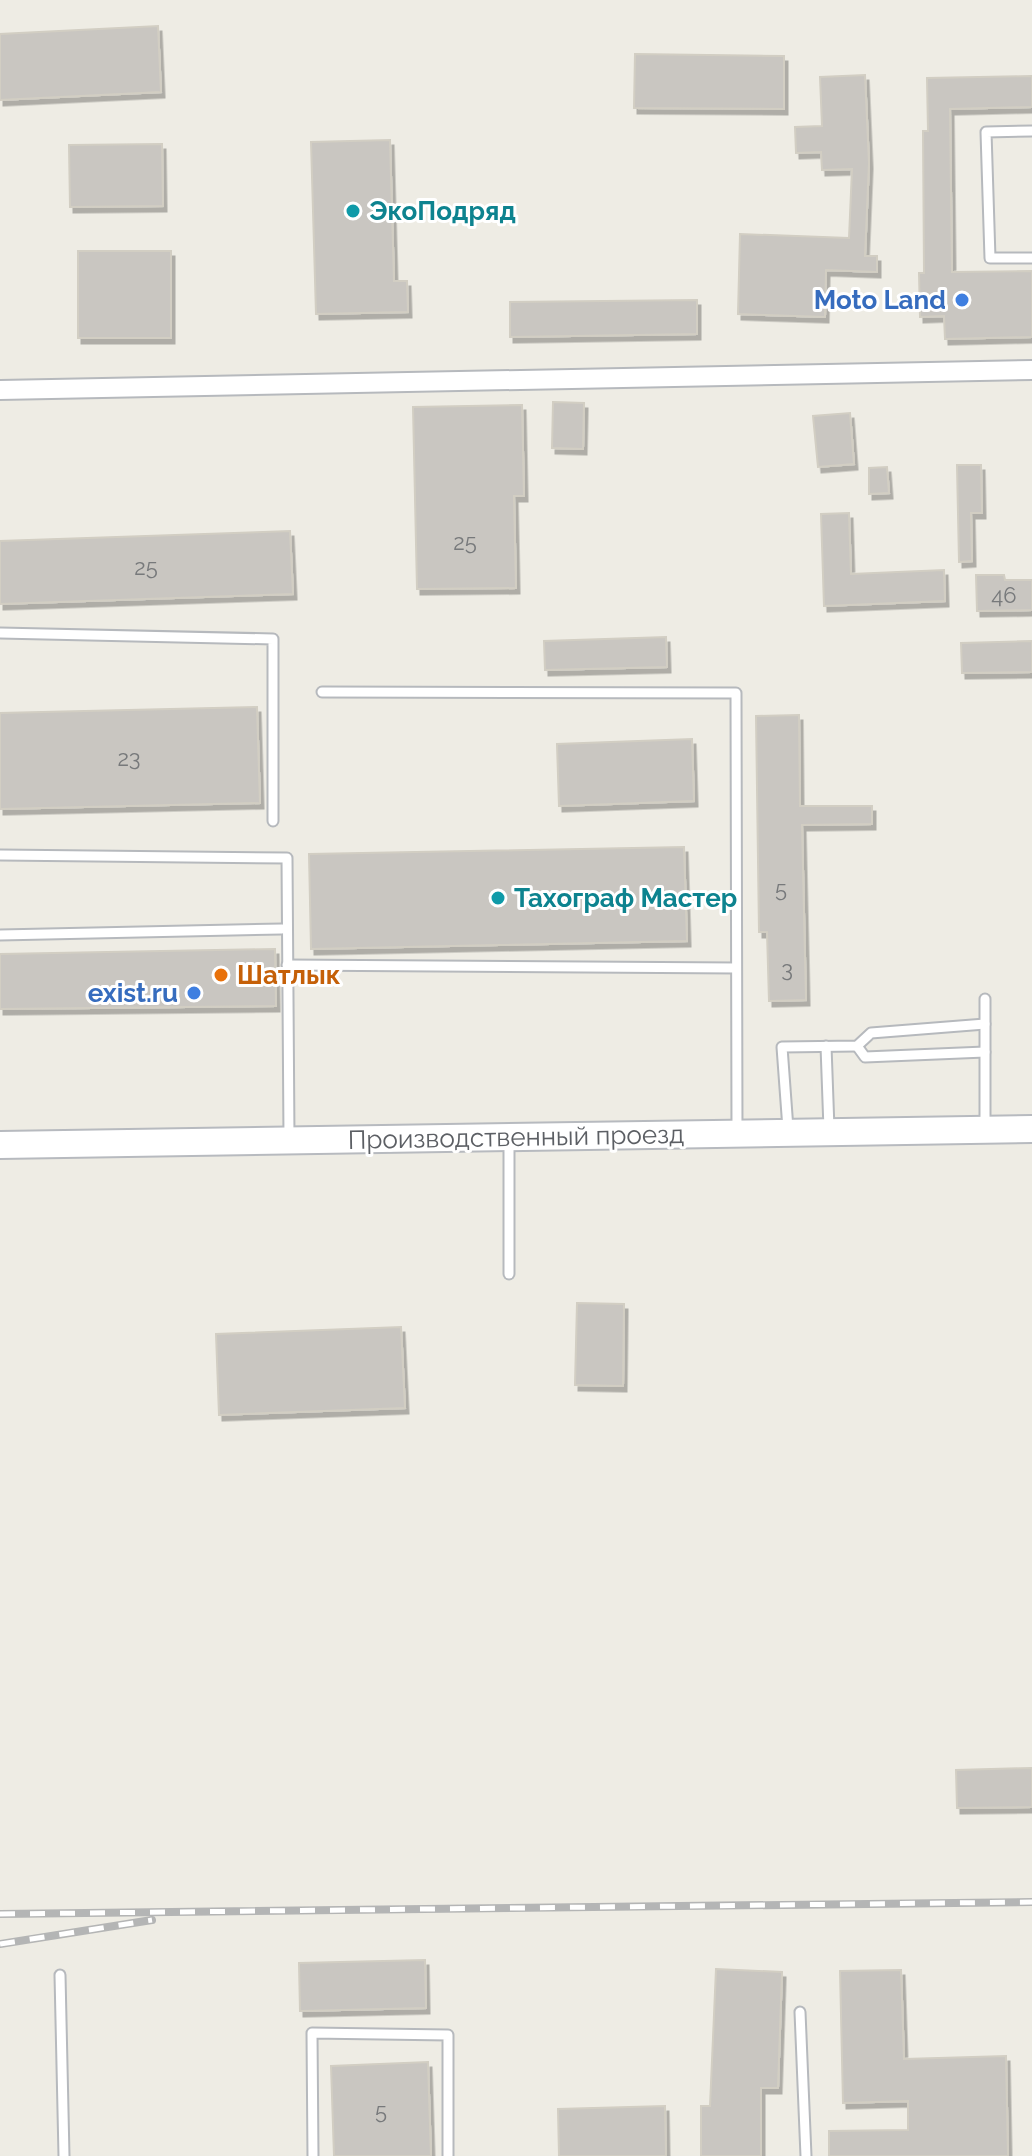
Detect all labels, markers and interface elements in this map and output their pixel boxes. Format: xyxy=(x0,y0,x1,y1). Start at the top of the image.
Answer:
place label: ЭкоПодряд xyxy=(369,196,516,226)
marker: ЭкоПодряд xyxy=(344,202,362,220)
place label: Moto Land xyxy=(814,285,946,315)
marker: Moto Land xyxy=(953,291,971,309)
house number: 25 xyxy=(453,529,477,555)
house number: 25 xyxy=(134,554,158,580)
house number: 46 xyxy=(991,582,1017,608)
house number: 23 xyxy=(117,745,141,771)
house number: 5 xyxy=(775,876,787,902)
place label: Тахограф Мастер xyxy=(514,883,737,913)
marker: Тахограф Мастер xyxy=(489,889,507,907)
house number: 3 xyxy=(781,956,793,982)
place label: Шатлык xyxy=(237,960,341,990)
marker: Шатлык xyxy=(212,966,230,984)
place label: exist.ru xyxy=(88,978,178,1008)
marker: exist.ru xyxy=(185,984,203,1002)
street label: Производственный проезд xyxy=(348,1119,684,1155)
house number: 5 xyxy=(375,2098,387,2124)

